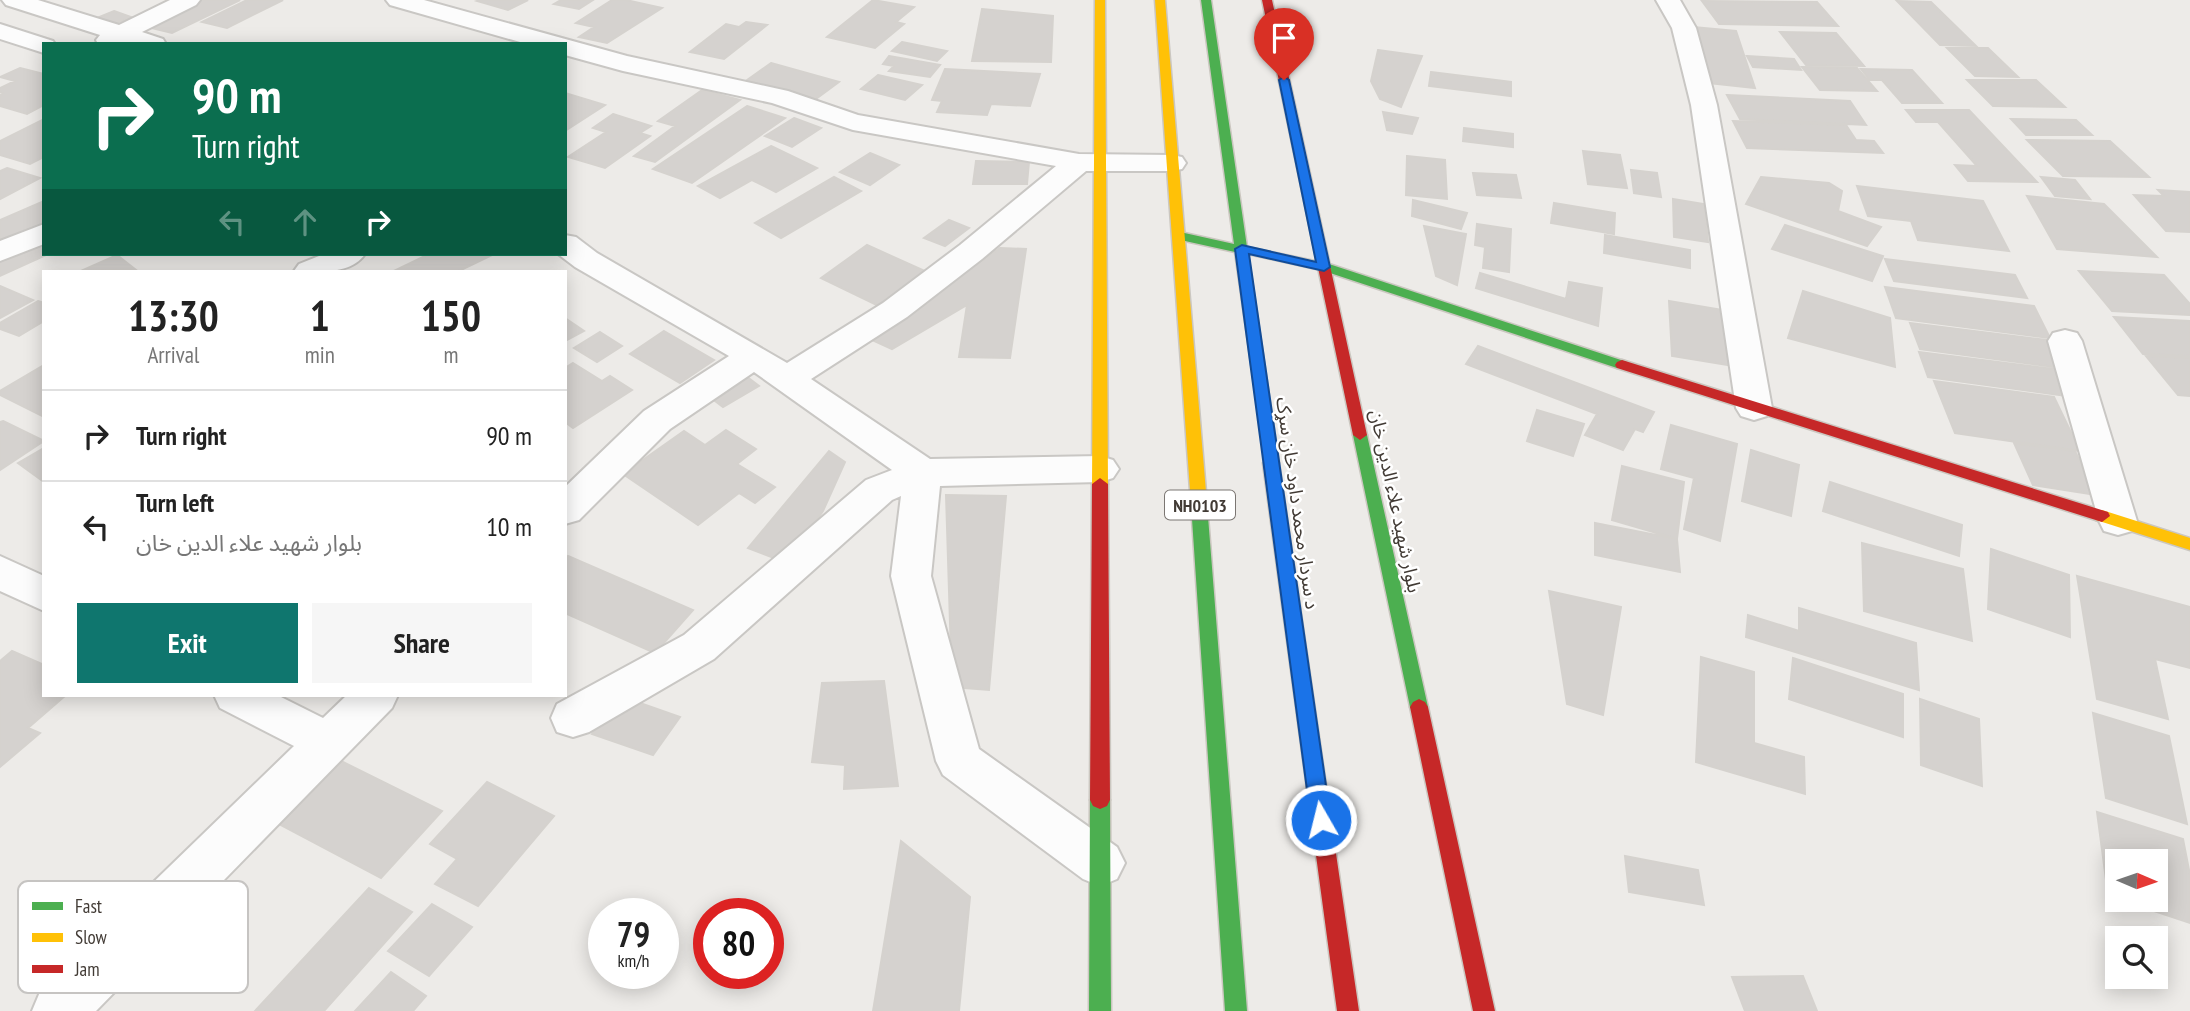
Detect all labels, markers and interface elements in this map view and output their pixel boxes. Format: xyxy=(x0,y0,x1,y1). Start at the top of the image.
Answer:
pin xyxy=(1254,8,1314,80)
icon: arrive xyxy=(1265,19,1303,57)
text: 90 m xyxy=(192,63,281,127)
icon: right xyxy=(77,70,168,161)
text: Turn right xyxy=(192,125,300,167)
icon: left xyxy=(213,203,251,241)
icon: ahead xyxy=(286,203,324,241)
icon: right xyxy=(359,203,397,241)
text: 13:30 xyxy=(128,288,219,343)
text: 1 xyxy=(310,288,330,343)
text: 150 xyxy=(421,288,481,343)
text: Arrival xyxy=(147,340,199,369)
text: min xyxy=(305,340,335,369)
text: m xyxy=(443,340,458,369)
street label: د سردار محمد داود خان سړک xyxy=(1271,395,1325,611)
street label: بلوار شهید علاء الدین خان xyxy=(1365,407,1427,595)
icon: right xyxy=(77,417,115,455)
text: Turn right xyxy=(136,419,227,452)
text: 90 m xyxy=(486,419,532,452)
text: Turn left xyxy=(136,486,214,519)
road number: NH0103 xyxy=(1165,490,1235,520)
icon: left xyxy=(77,508,115,546)
text: 10 m xyxy=(486,510,532,543)
text: بلوار شهید علاء الدین خان xyxy=(136,528,362,557)
button: Exit xyxy=(77,603,298,683)
button: Share xyxy=(312,603,532,683)
position arrow xyxy=(1284,783,1358,857)
north arrow xyxy=(2105,849,2168,912)
map controls xyxy=(2105,849,2168,989)
legend xyxy=(18,881,248,993)
text: Fast xyxy=(75,894,103,918)
speed limit sign: 80 xyxy=(693,898,784,989)
text: 79 xyxy=(617,911,650,957)
text: Slow xyxy=(75,925,108,949)
button: search xyxy=(2105,926,2168,989)
text: km/h xyxy=(618,949,649,972)
text: Jam xyxy=(74,957,100,981)

